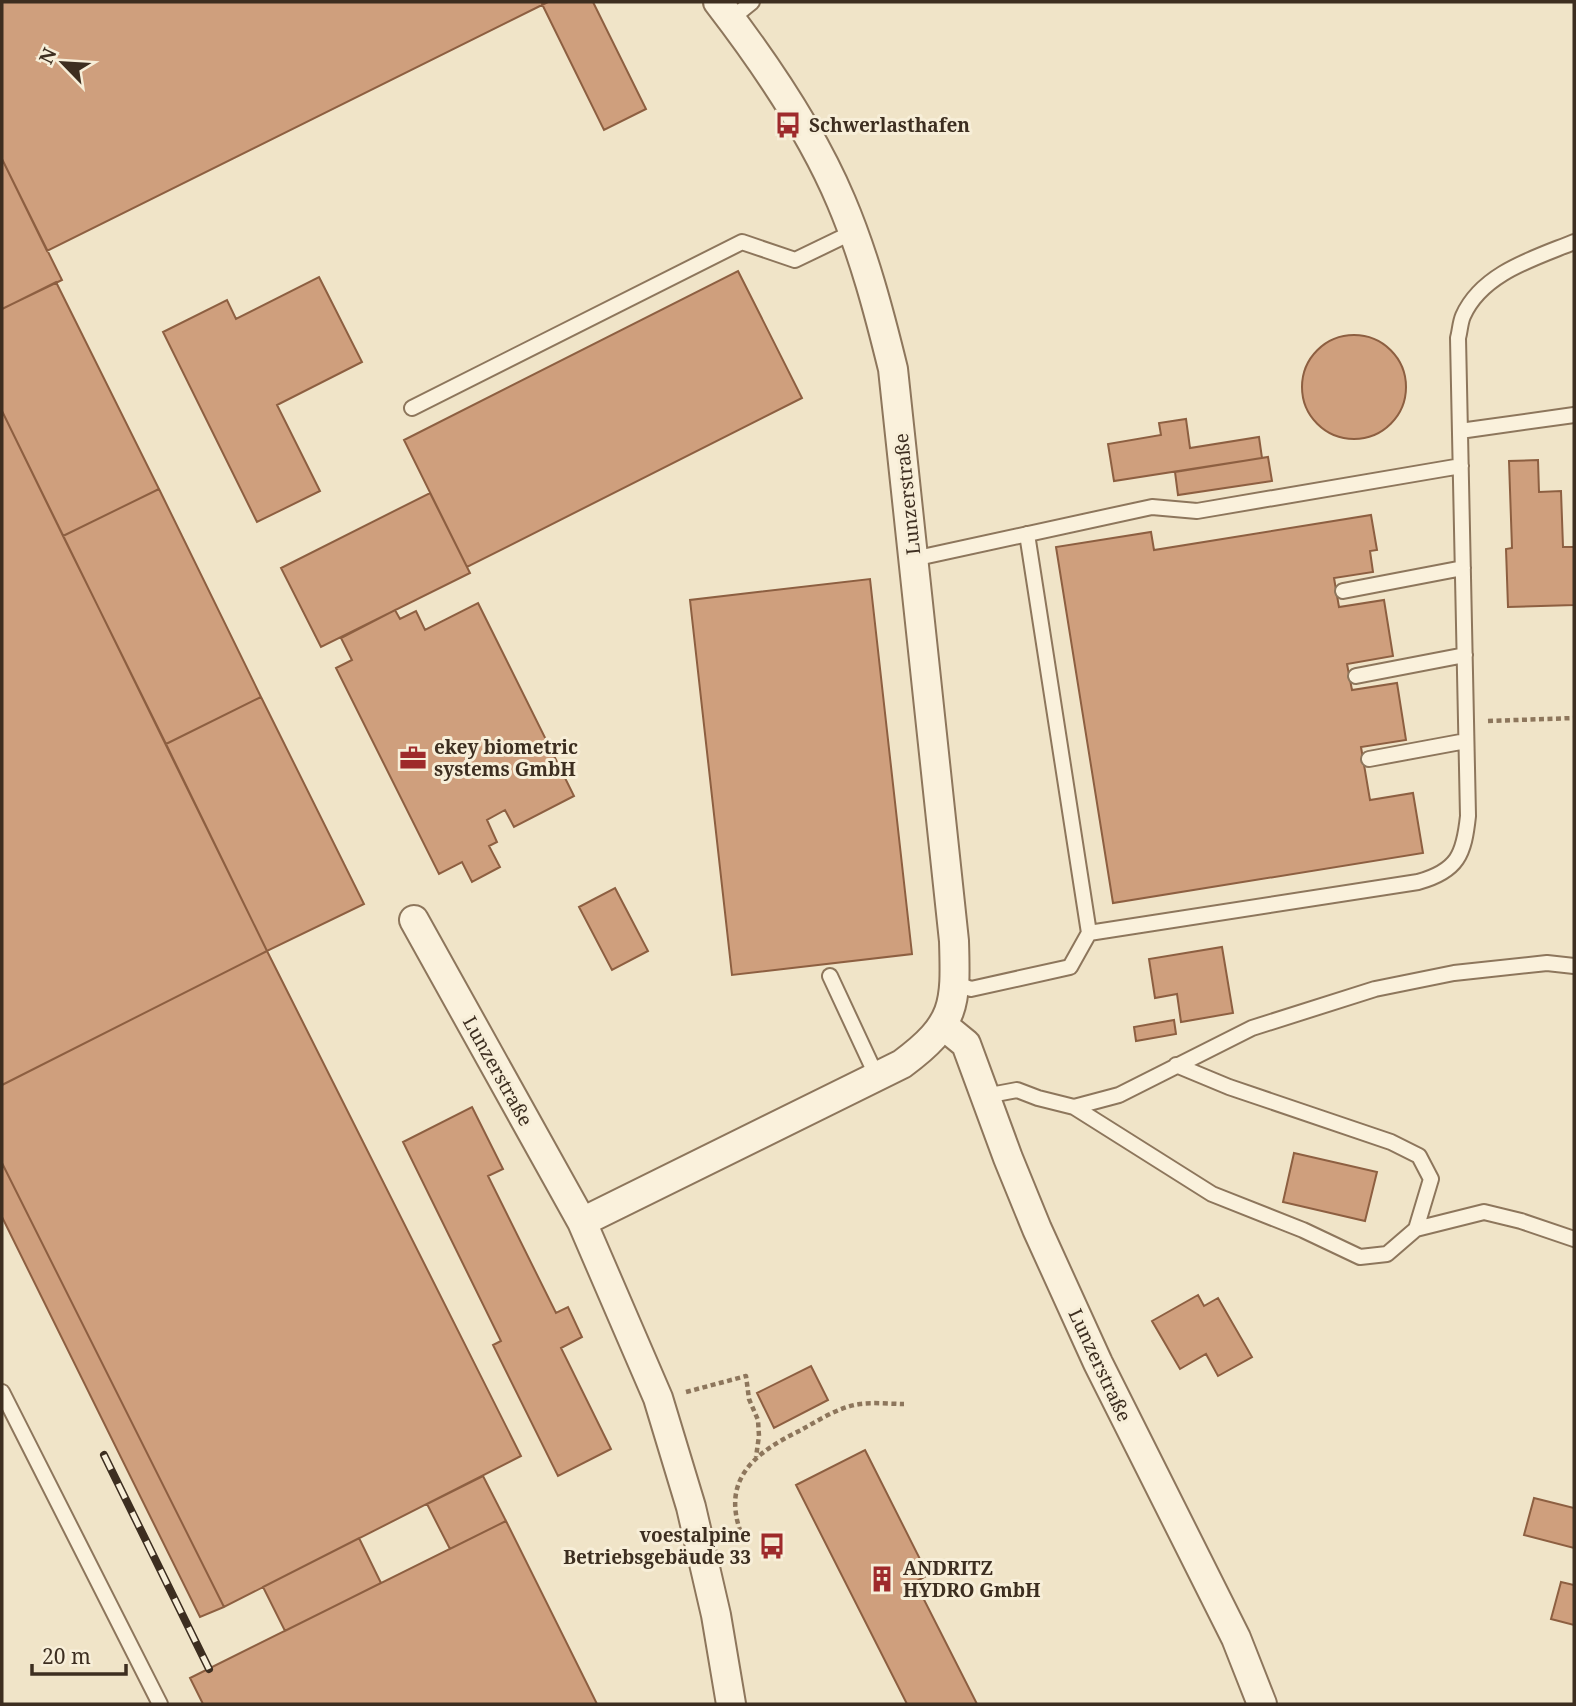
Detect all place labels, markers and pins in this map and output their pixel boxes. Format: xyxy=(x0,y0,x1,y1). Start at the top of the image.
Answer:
bus stop icon: Schwerlasthafen xyxy=(773,110,803,140)
place label: Schwerlasthafen xyxy=(809,112,970,138)
place label: ekey biometric systems GmbH xyxy=(434,734,578,782)
office icon: ekey biometric systems GmbH xyxy=(398,743,428,773)
place label: voestalpine Betriebsgebäude 33 xyxy=(563,1522,751,1570)
bus stop icon: voestalpine Betriebsgebäude 33 xyxy=(757,1531,787,1561)
place label: ANDRITZ HYDRO GmbH xyxy=(903,1555,1041,1603)
building icon: ANDRITZ HYDRO GmbH xyxy=(867,1564,897,1594)

